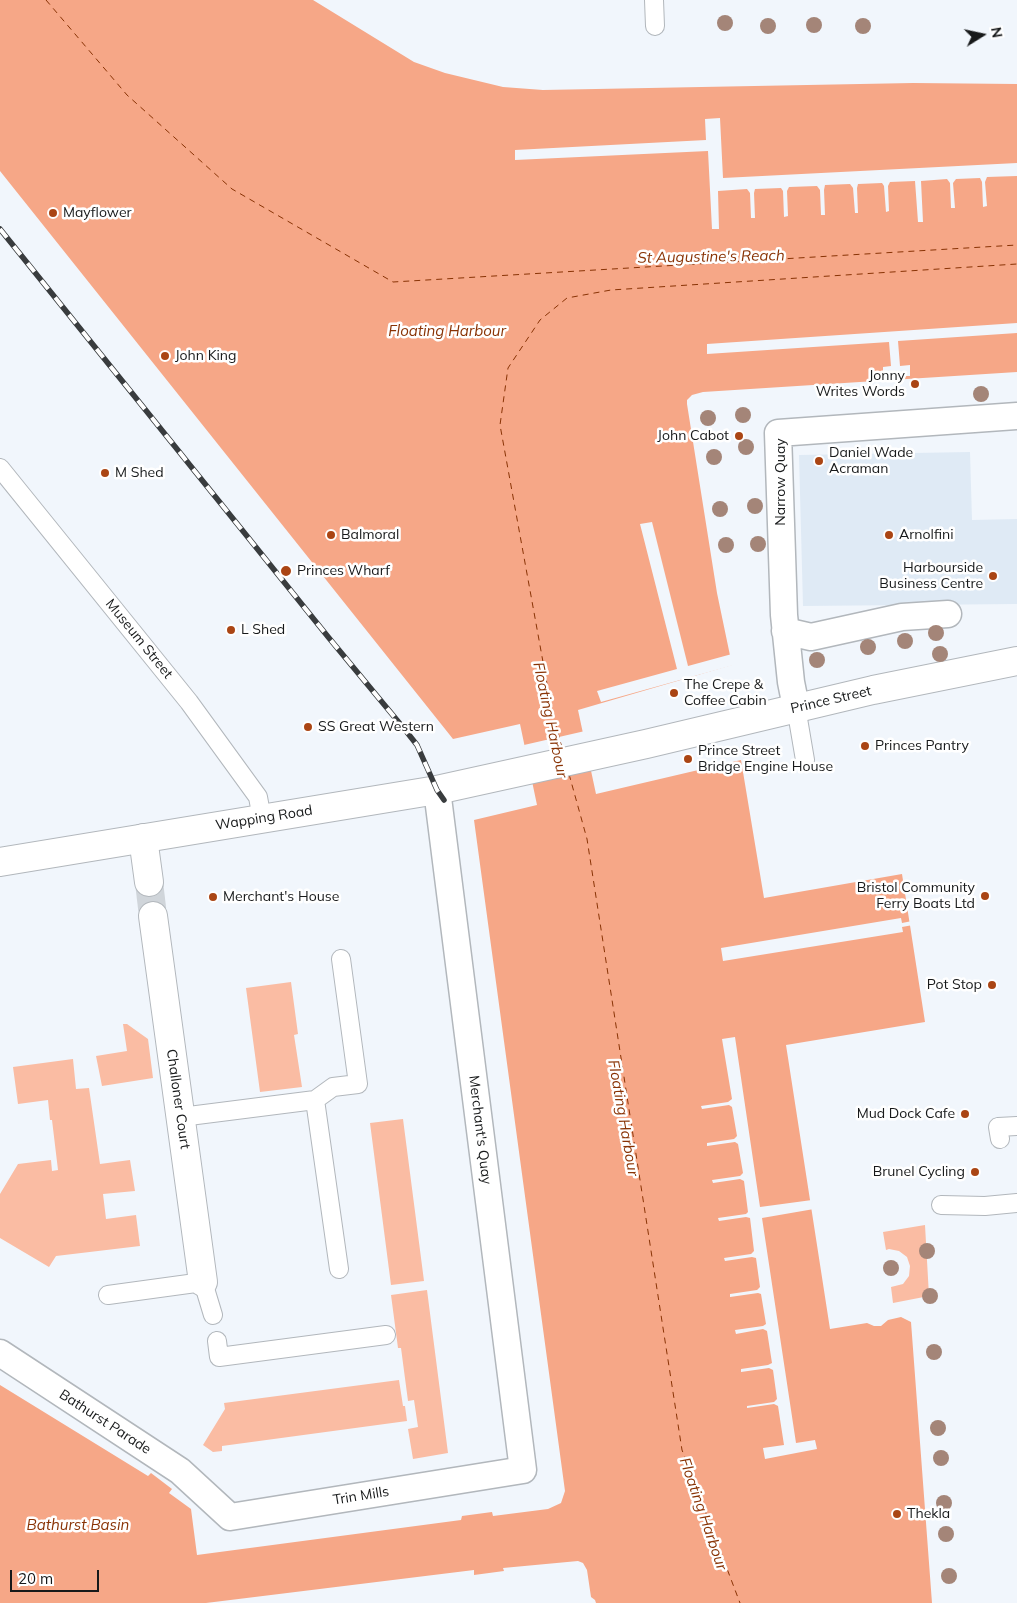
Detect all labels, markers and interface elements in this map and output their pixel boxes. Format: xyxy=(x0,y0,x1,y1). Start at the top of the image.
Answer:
north arrow xyxy=(957,10,1007,60)
text: N xyxy=(987,26,1007,39)
place label: Mayflower xyxy=(63,205,132,221)
marker: Mayflower xyxy=(47,207,59,219)
water label: St Augustine's Reach xyxy=(637,247,785,267)
water label: Floating Harbour xyxy=(388,322,506,340)
place label: John King xyxy=(175,348,237,364)
marker: John King xyxy=(159,350,171,362)
place label: Jonny Writes Words xyxy=(816,368,905,401)
marker: Jonny Writes Words xyxy=(909,378,921,390)
place label: John Cabot xyxy=(657,428,729,444)
marker: John Cabot xyxy=(733,430,745,442)
street label: Narrow Quay xyxy=(773,438,789,526)
place label: Daniel Wade Acraman xyxy=(829,445,913,478)
marker: Daniel Wade Acraman xyxy=(813,455,825,467)
place label: M Shed xyxy=(115,465,164,481)
marker: M Shed xyxy=(99,467,111,479)
place label: Balmoral xyxy=(341,527,399,543)
place label: Arnolfini xyxy=(899,527,953,543)
marker: Balmoral xyxy=(325,529,337,541)
marker: Arnolfini xyxy=(883,529,895,541)
place label: Harbourside Business Centre xyxy=(879,560,983,592)
place label: Princes Wharf xyxy=(297,563,390,579)
marker: Princes Wharf xyxy=(279,564,293,578)
marker: Harbourside Business Centre xyxy=(987,570,999,582)
street label: Museum Street xyxy=(102,596,176,682)
place label: L Shed xyxy=(241,622,285,638)
marker: L Shed xyxy=(225,624,237,636)
water label: Floating Harbour xyxy=(529,661,571,779)
place label: The Crepe & Coffee Cabin xyxy=(684,677,767,710)
street label: Prince Street xyxy=(789,683,873,717)
marker: The Crepe & Coffee Cabin xyxy=(668,687,680,699)
place label: SS Great Western xyxy=(318,719,434,735)
marker: SS Great Western xyxy=(302,721,314,733)
place label: Princes Pantry xyxy=(875,738,969,754)
marker: Princes Pantry xyxy=(859,740,871,752)
place label: Prince Street Bridge Engine House xyxy=(698,743,833,776)
marker: Prince Street Bridge Engine House xyxy=(682,753,694,765)
street label: Wapping Road xyxy=(214,802,314,834)
place label: Bristol Community Ferry Boats Ltd xyxy=(857,880,975,912)
place label: Merchant's House xyxy=(223,889,339,905)
marker: Bristol Community Ferry Boats Ltd xyxy=(979,890,991,902)
marker: Merchant's House xyxy=(207,891,219,903)
place label: Pot Stop xyxy=(927,977,982,993)
marker: Pot Stop xyxy=(986,979,998,991)
street label: Challoner Court xyxy=(163,1048,193,1150)
water label: Floating Harbour xyxy=(604,1058,642,1178)
street label: Merchant's Quay xyxy=(465,1075,495,1185)
place label: Mud Dock Cafe xyxy=(857,1106,955,1122)
marker: Mud Dock Cafe xyxy=(959,1108,971,1120)
place label: Brunel Cycling xyxy=(873,1164,965,1180)
marker: Brunel Cycling xyxy=(969,1166,981,1178)
street label: Bathurst Parade xyxy=(56,1386,154,1458)
water label: Floating Harbour xyxy=(675,1455,731,1573)
street label: Trin Mills xyxy=(332,1483,390,1509)
place label: Thekla xyxy=(907,1506,950,1522)
marker: Thekla xyxy=(891,1508,903,1520)
water label: Bathurst Basin xyxy=(27,1516,129,1534)
scale bar xyxy=(12,1560,101,1592)
text: 20 m xyxy=(18,1569,53,1588)

